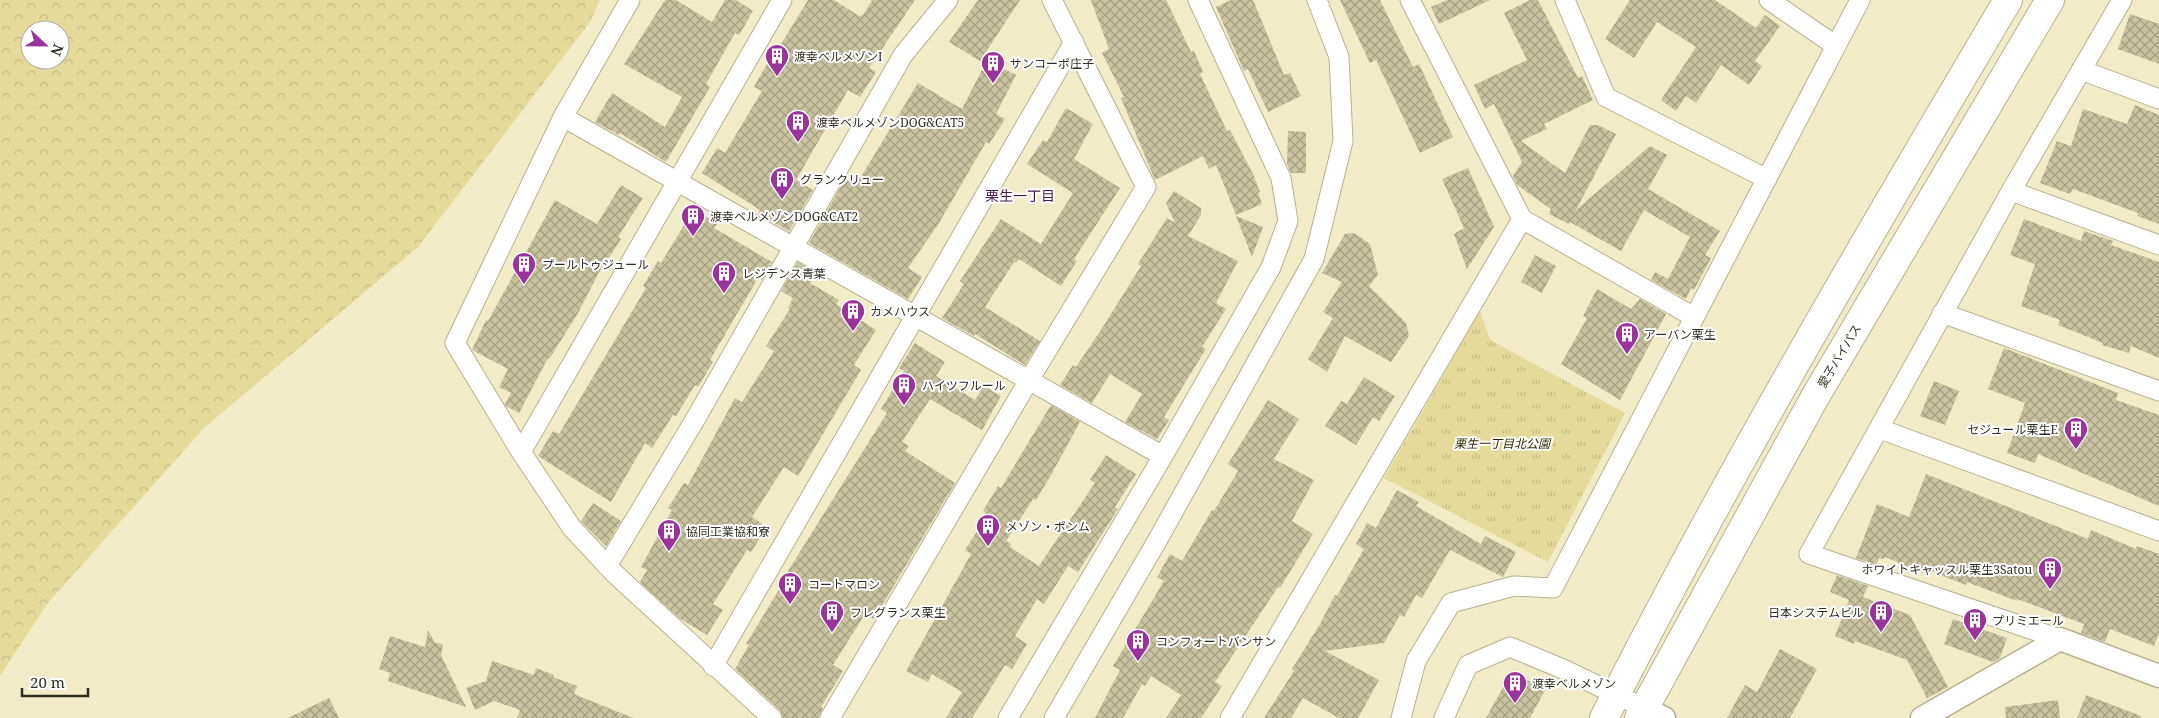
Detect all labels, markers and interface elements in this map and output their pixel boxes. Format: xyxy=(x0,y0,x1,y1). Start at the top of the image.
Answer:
north arrow xyxy=(20,20,70,70)
text: N xyxy=(47,41,68,59)
building icon: 渡幸ベルメゾンI xyxy=(764,43,790,77)
place label: 渡幸ベルメゾンI xyxy=(794,48,882,65)
building icon: サンコーポ庄子 xyxy=(980,50,1006,84)
place label: サンコーポ庄子 xyxy=(1010,55,1094,72)
building icon: 渡幸ベルメゾンDOG&CAT5 xyxy=(785,109,811,143)
place label: 渡幸ベルメゾンDOG&CAT5 xyxy=(816,114,964,131)
building icon: グランクリュー xyxy=(769,166,795,200)
place label: グランクリュー xyxy=(800,171,884,188)
district label: 栗生一丁目 xyxy=(985,186,1055,205)
building icon: 渡幸ベルメゾンDOG&CAT2 xyxy=(680,203,706,237)
place label: 渡幸ベルメゾンDOG&CAT2 xyxy=(710,208,858,225)
building icon: プールトゥジュール xyxy=(511,251,537,285)
place label: プールトゥジュール xyxy=(542,256,649,273)
building icon: レジデンス青葉 xyxy=(711,260,737,294)
place label: レジデンス青葉 xyxy=(742,265,826,282)
building icon: カメハウス xyxy=(840,298,866,332)
place label: カメハウス xyxy=(870,303,930,320)
building icon: アーバン栗生 xyxy=(1614,321,1640,355)
street label: 愛子バイパス xyxy=(1813,321,1865,391)
place label: アーバン栗生 xyxy=(1644,326,1716,343)
building icon: ハイツフルール xyxy=(891,372,917,406)
place label: ハイツフルール xyxy=(922,377,1006,394)
building icon: セジュール栗生E xyxy=(2063,416,2089,450)
place label: セジュール栗生E xyxy=(1967,421,2058,438)
park label: 栗生一丁目北公園 xyxy=(1454,435,1552,452)
building icon: メゾン・ポンム xyxy=(975,513,1001,547)
building icon: 協同工業協和寮 xyxy=(656,518,682,552)
place label: メゾン・ポンム xyxy=(1006,518,1090,535)
place label: 協同工業協和寮 xyxy=(686,523,770,540)
building icon: ホワイトキャッスル栗生3Satou xyxy=(2037,556,2063,590)
place label: ホワイトキャッスル栗生3Satou xyxy=(1861,561,2032,578)
building icon: コートマロン xyxy=(777,571,803,605)
place label: コートマロン xyxy=(808,576,880,593)
building icon: フレグランス栗生 xyxy=(819,599,845,633)
building icon: 日本システムビル xyxy=(1868,599,1894,633)
place label: フレグランス栗生 xyxy=(850,604,946,621)
place label: 日本システムビル xyxy=(1768,604,1864,621)
building icon: プリミエール xyxy=(1962,607,1988,641)
place label: プリミエール xyxy=(1992,612,2064,629)
building icon: コンフォートバンサン xyxy=(1125,628,1151,662)
place label: コンフォートバンサン xyxy=(1156,633,1276,650)
scale bar xyxy=(22,666,89,698)
building icon: 渡幸ベルメゾン xyxy=(1502,670,1528,704)
text: 20 m xyxy=(30,672,65,692)
place label: 渡幸ベルメゾン xyxy=(1532,675,1616,692)

